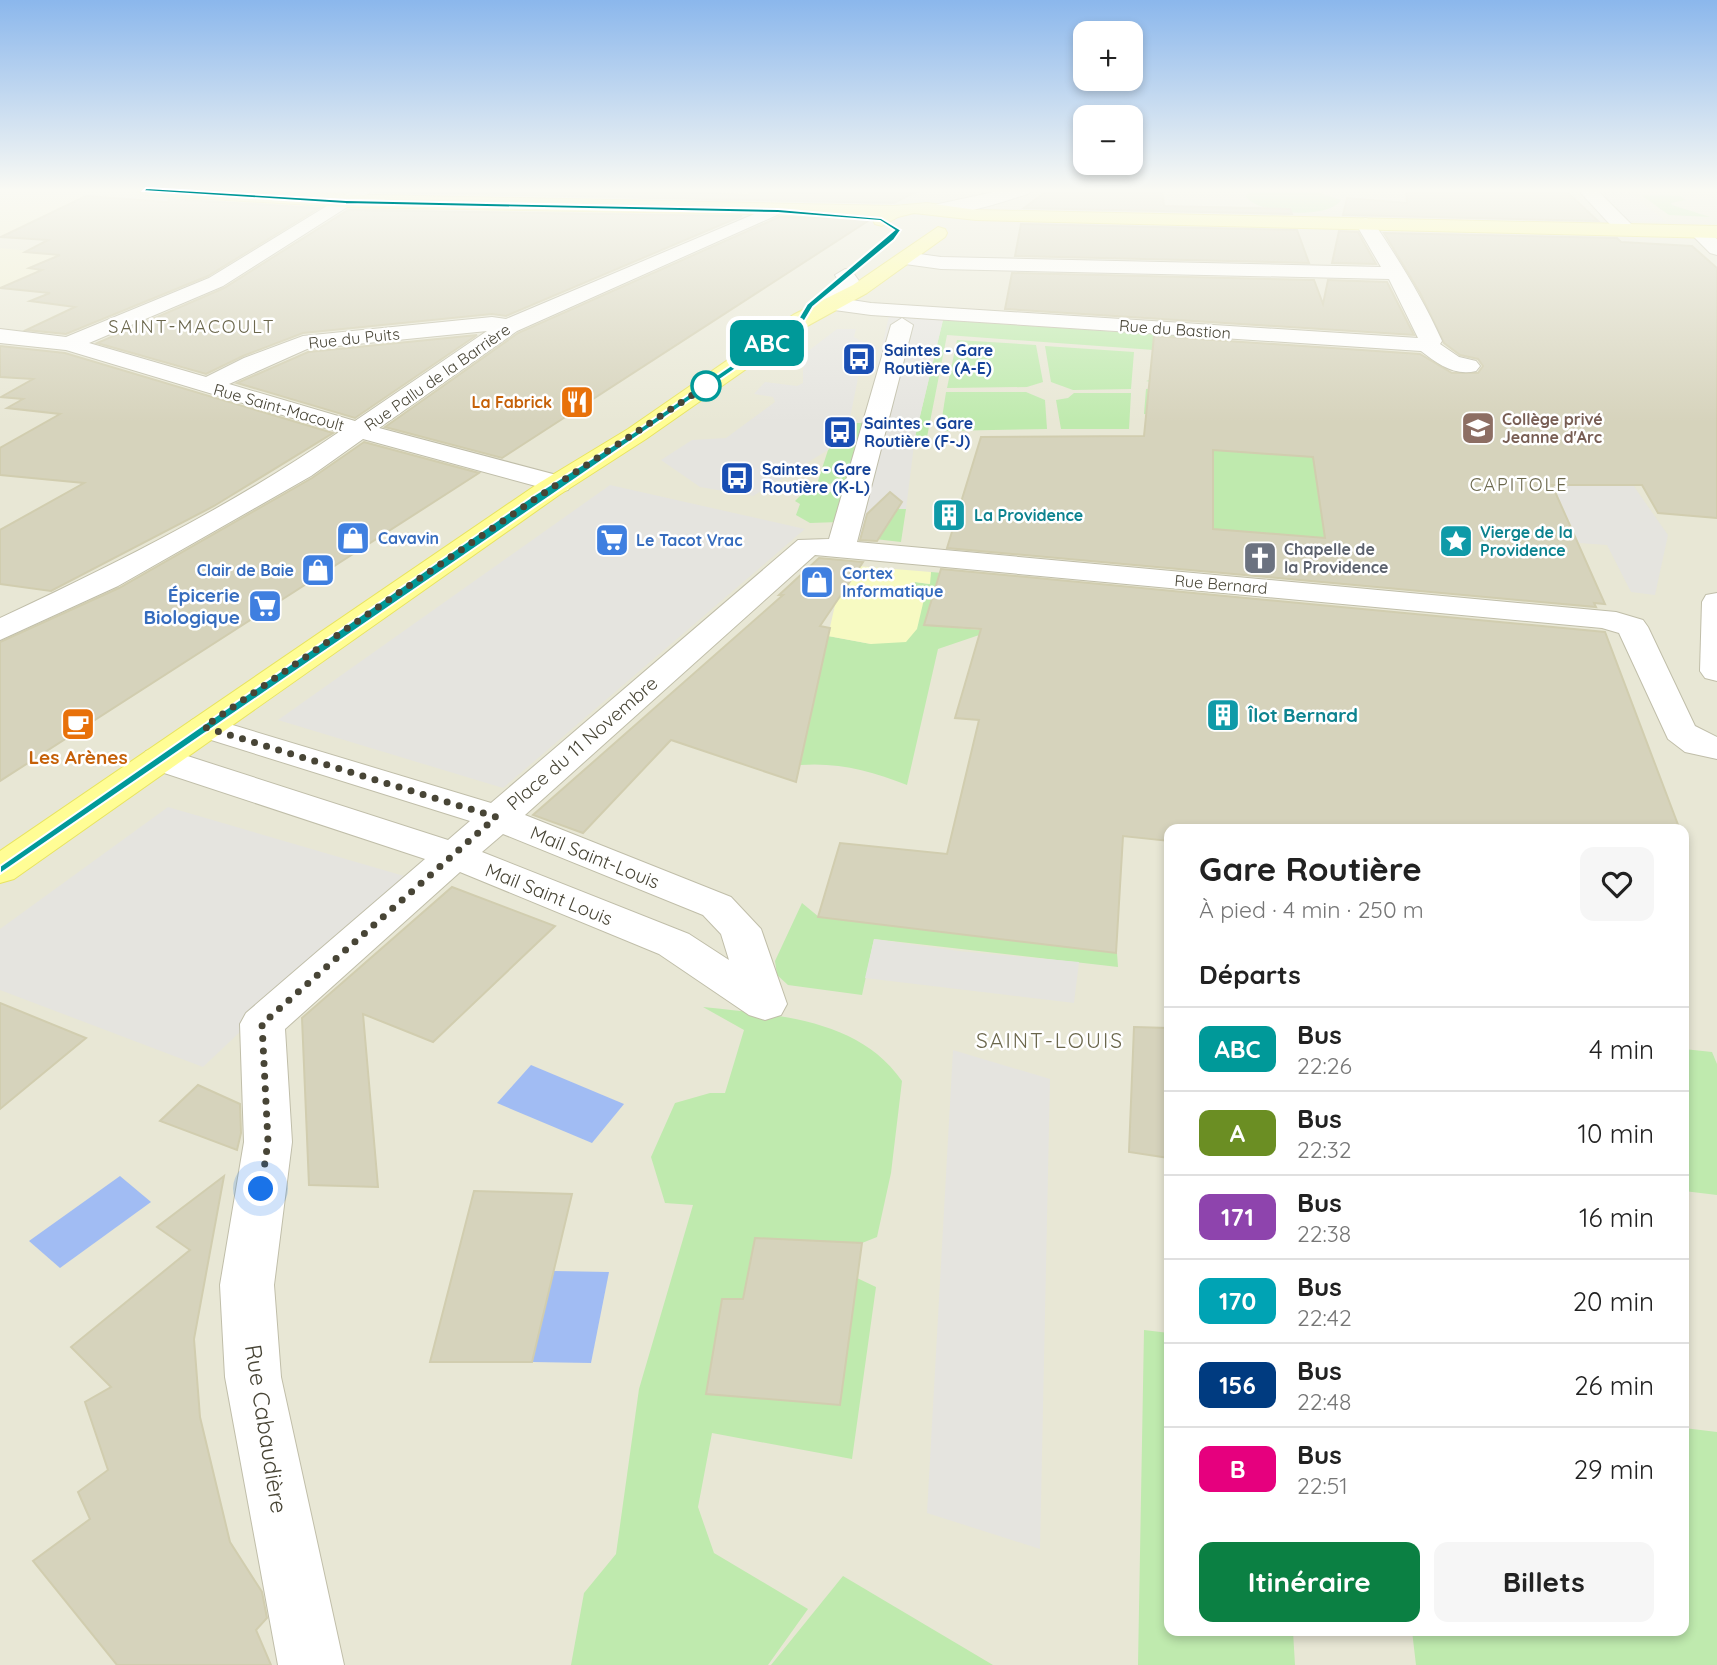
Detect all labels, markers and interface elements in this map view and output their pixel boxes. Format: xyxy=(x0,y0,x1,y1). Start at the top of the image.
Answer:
map controls xyxy=(1073,21,1143,175)
button: + xyxy=(1073,21,1143,91)
button: − xyxy=(1073,105,1143,175)
district label: SAINT-MACOULT xyxy=(108,315,276,338)
street label: Rue du Bastion xyxy=(1119,315,1231,343)
street label: Rue Pallu de la Barrière xyxy=(360,319,514,435)
line badge: ABC xyxy=(727,320,807,366)
street label: Rue du Puits xyxy=(307,323,401,353)
text: ABC xyxy=(744,328,790,358)
bus stop icon: Saintes - Gare Routière (A-E) xyxy=(840,340,878,378)
place label: Saintes - Gare Routière (A-E) xyxy=(884,340,993,378)
unlabelled marker xyxy=(691,371,721,401)
street label: Rue Saint-Macoult xyxy=(211,379,347,435)
restaurant icon: La Fabrick xyxy=(558,383,596,421)
place label: La Fabrick xyxy=(472,392,552,412)
school or university icon: Collège privé Jeanne d'Arc xyxy=(1459,409,1497,447)
place label: Collège privé Jeanne d'Arc xyxy=(1502,409,1603,447)
bus stop icon: Saintes - Gare Routière (F-J) xyxy=(821,413,859,451)
place label: Saintes - Gare Routière (F-J) xyxy=(864,413,973,451)
bus stop icon: Saintes - Gare Routière (K-L) xyxy=(718,459,756,497)
place label: Saintes - Gare Routière (K-L) xyxy=(762,459,871,497)
district label: CAPITOLE xyxy=(1470,473,1568,496)
building icon: La Providence xyxy=(930,496,968,534)
place label: La Providence xyxy=(974,505,1083,525)
shop icon: Cavavin xyxy=(334,519,372,557)
supermarket icon: Le Tacot Vrac xyxy=(593,521,631,559)
place icon: Vierge de la Providence xyxy=(1437,522,1475,560)
place label: Vierge de la Providence xyxy=(1480,522,1573,560)
place label: Cavavin xyxy=(378,528,439,548)
place label: Le Tacot Vrac xyxy=(636,530,742,550)
church icon: Chapelle de la Providence xyxy=(1241,539,1279,577)
place label: Chapelle de la Providence xyxy=(1284,539,1389,577)
shop icon: Clair de Baie xyxy=(299,551,337,589)
place label: Clair de Baie xyxy=(197,560,294,580)
shop icon: Cortex Informatique xyxy=(798,563,836,601)
place label: Cortex Informatique xyxy=(842,563,943,601)
street label: Rue Bernard xyxy=(1174,570,1268,598)
place label: Épicerie Biologique xyxy=(144,583,240,629)
supermarket icon: Épicerie Biologique xyxy=(246,587,284,625)
street label: Place du 11 Novembre xyxy=(502,671,662,815)
building icon: Îlot Bernard xyxy=(1204,696,1242,734)
place label: Îlot Bernard xyxy=(1247,703,1358,727)
cafe icon: Les Arènes xyxy=(59,705,97,743)
place label: Les Arènes xyxy=(28,745,128,769)
street label: Mail Saint-Louis xyxy=(527,820,663,894)
button: heart xyxy=(1580,847,1654,921)
text: Gare Routière xyxy=(1199,848,1422,889)
street label: Mail Saint Louis xyxy=(482,858,616,930)
text: À pied · 4 min · 250 m xyxy=(1199,895,1424,924)
text: Départs xyxy=(1199,958,1301,991)
text: Bus xyxy=(1297,1018,1342,1051)
district label: SAINT-LOUIS xyxy=(976,1027,1124,1053)
text: 4 min xyxy=(1589,1033,1654,1066)
text: ABC xyxy=(1214,1034,1261,1064)
text: 22:26 xyxy=(1297,1051,1352,1080)
text: Bus xyxy=(1297,1102,1342,1135)
text: 10 min xyxy=(1578,1117,1654,1150)
text: A xyxy=(1230,1118,1245,1148)
text: 22:32 xyxy=(1297,1135,1352,1164)
your location xyxy=(243,1171,278,1206)
text: Bus xyxy=(1297,1186,1342,1219)
text: 16 min xyxy=(1579,1201,1654,1234)
text: 171 xyxy=(1221,1202,1254,1232)
text: 22:38 xyxy=(1297,1219,1351,1248)
text: Bus xyxy=(1297,1270,1342,1303)
text: 20 min xyxy=(1573,1285,1654,1318)
text: 170 xyxy=(1219,1286,1256,1316)
text: 22:42 xyxy=(1297,1303,1352,1332)
street label: Rue Cabaudière xyxy=(239,1342,294,1515)
text: Bus xyxy=(1297,1354,1342,1387)
text: 26 min xyxy=(1574,1369,1654,1402)
text: 156 xyxy=(1219,1370,1256,1400)
text: 22:48 xyxy=(1297,1387,1351,1416)
text: Bus xyxy=(1297,1438,1342,1471)
text: 29 min xyxy=(1574,1453,1654,1486)
text: B xyxy=(1230,1454,1245,1484)
text: 22:51 xyxy=(1297,1471,1348,1500)
button: Itinéraire xyxy=(1199,1542,1420,1622)
button: Billets xyxy=(1434,1542,1654,1622)

